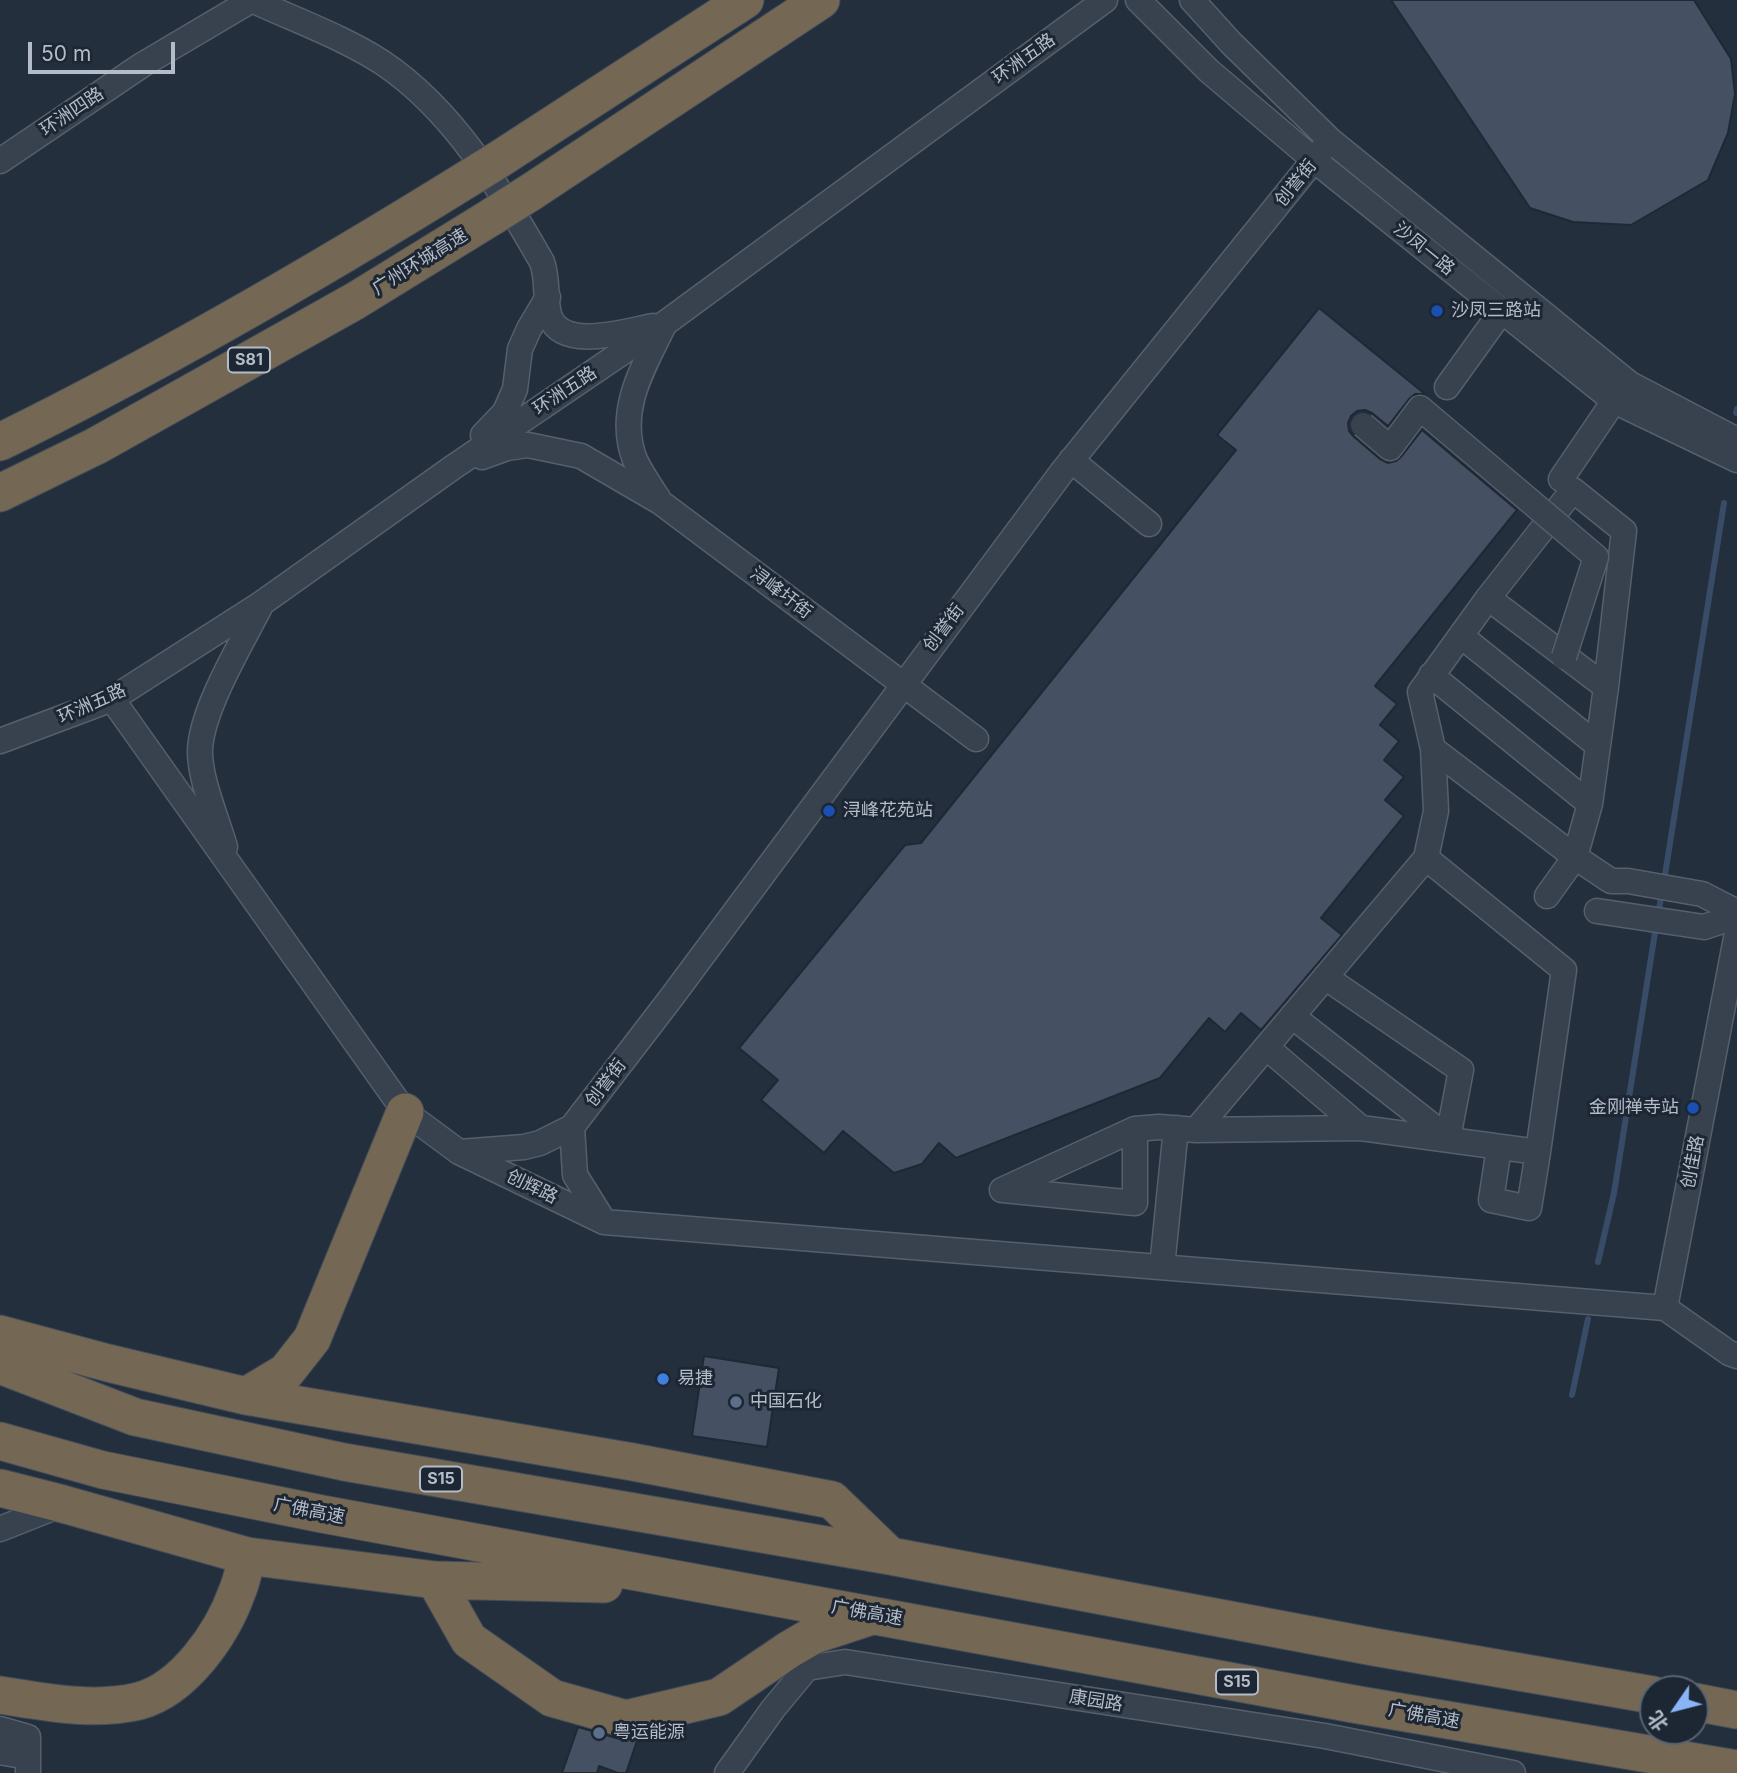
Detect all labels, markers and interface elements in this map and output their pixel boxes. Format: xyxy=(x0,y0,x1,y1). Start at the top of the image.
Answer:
scale bar xyxy=(32,28,178,72)
street label: 环洲五路 xyxy=(989,29,1059,89)
text: 50 m xyxy=(41,41,91,66)
street label: 环洲四路 xyxy=(36,83,108,141)
street label: 创誉街 xyxy=(1271,155,1321,211)
street label: 沙凤一路 xyxy=(1389,218,1459,280)
street label: 广州环城高速 xyxy=(368,224,472,300)
place label: 沙凤三路站 xyxy=(1451,300,1541,322)
marker: 沙凤三路站 xyxy=(1429,303,1445,319)
road number: S81 xyxy=(228,348,270,372)
street label: 环洲五路 xyxy=(529,362,601,420)
street label: 浔峰圩街 xyxy=(746,563,816,623)
street label: 创誉街 xyxy=(919,600,969,656)
street label: 环洲五路 xyxy=(55,679,129,729)
place label: 浔峰花苑站 xyxy=(843,800,933,822)
marker: 浔峰花苑站 xyxy=(821,803,837,819)
street label: 创誉街 xyxy=(581,1055,631,1111)
place label: 金刚禅寺站 xyxy=(1589,1097,1679,1119)
marker: 金刚禅寺站 xyxy=(1685,1100,1701,1116)
street label: 创佳路 xyxy=(1677,1133,1709,1191)
street label: 创辉路 xyxy=(503,1165,561,1209)
place label: 易捷 xyxy=(677,1368,713,1390)
marker: 易捷 xyxy=(655,1371,671,1387)
place label: 中国石化 xyxy=(750,1391,822,1413)
marker: 中国石化 xyxy=(728,1394,744,1410)
road number: S15 xyxy=(420,1466,462,1492)
street label: 广佛高速 xyxy=(272,1494,346,1528)
street label: 广佛高速 xyxy=(830,1596,904,1630)
road number: S15 xyxy=(1216,1670,1258,1694)
north arrow xyxy=(1639,1675,1709,1745)
street label: 康园路 xyxy=(1068,1686,1124,1716)
street label: 广佛高速 xyxy=(1387,1699,1461,1733)
text: 北 xyxy=(1643,1707,1673,1736)
place label: 粤运能源 xyxy=(613,1722,685,1744)
marker: 粤运能源 xyxy=(591,1725,607,1741)

